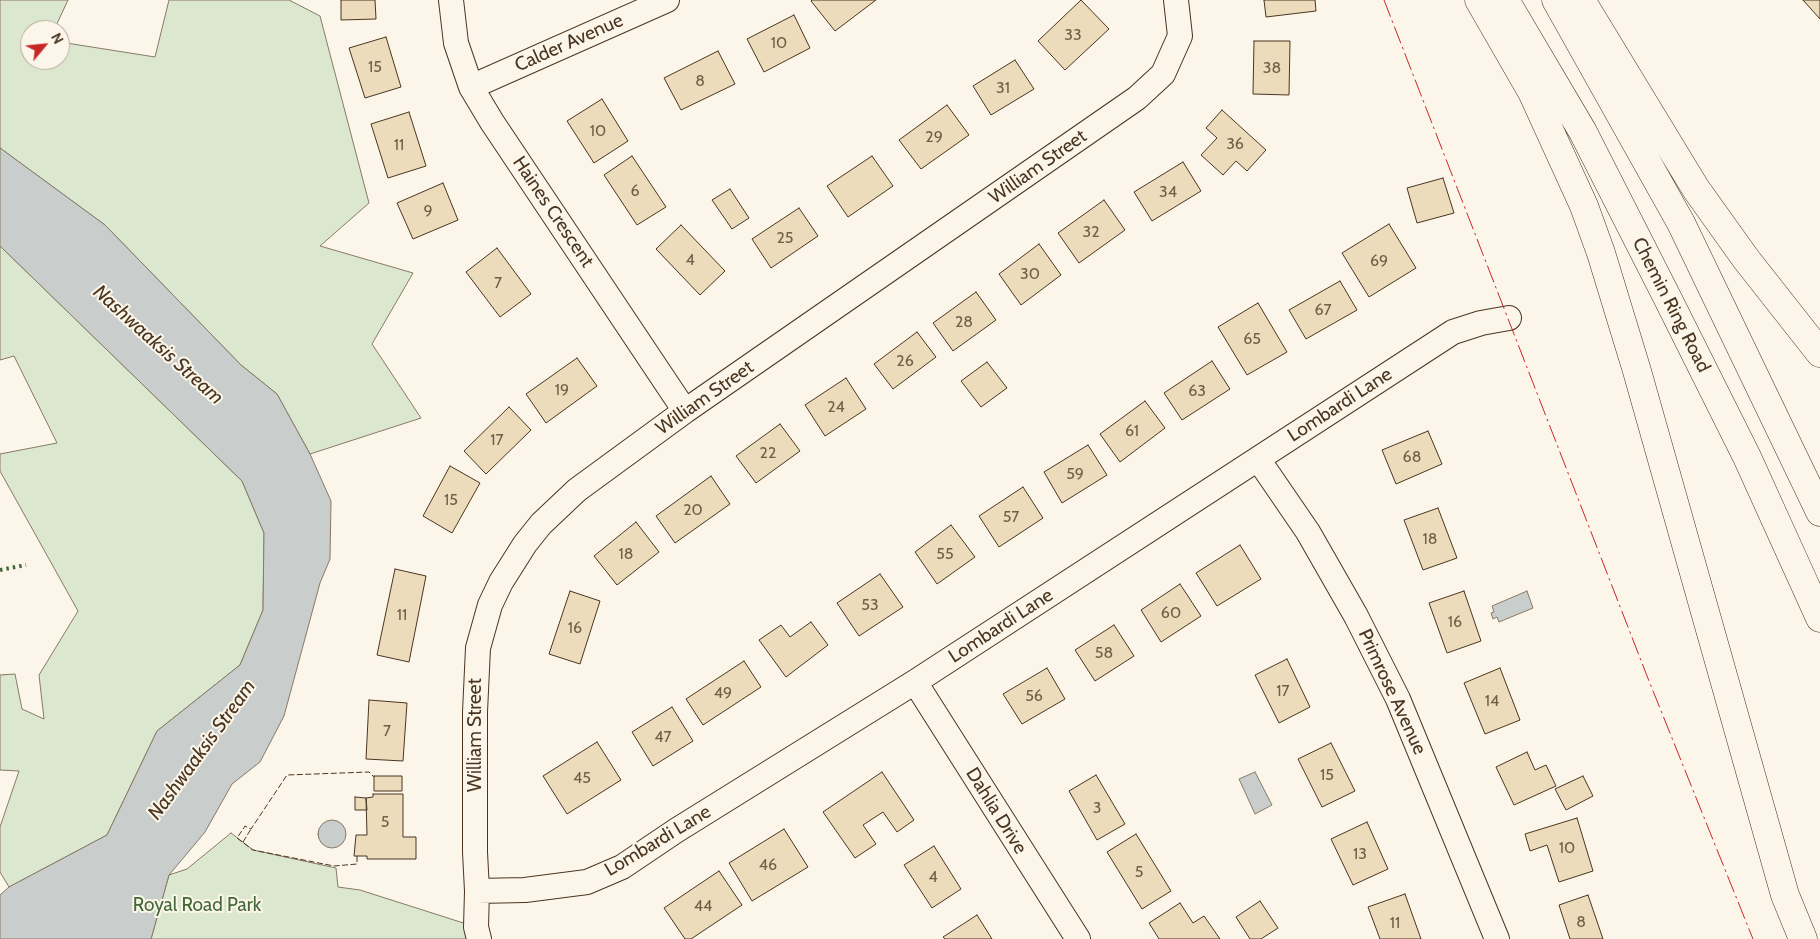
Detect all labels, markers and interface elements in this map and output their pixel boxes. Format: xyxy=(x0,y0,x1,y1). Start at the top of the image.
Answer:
street label: Calder Avenue xyxy=(511,9,627,77)
north arrow xyxy=(20,20,70,70)
house number: 33 xyxy=(1064,25,1082,45)
text: N xyxy=(47,30,68,47)
house number: 10 xyxy=(771,33,787,53)
house number: 15 xyxy=(368,57,382,77)
house number: 38 xyxy=(1263,58,1281,78)
house number: 8 xyxy=(695,71,705,91)
house number: 31 xyxy=(996,78,1010,98)
house number: 10 xyxy=(590,121,606,141)
street label: William Street xyxy=(985,125,1091,209)
house number: 29 xyxy=(925,127,943,147)
house number: 36 xyxy=(1226,134,1244,154)
house number: 11 xyxy=(394,135,404,155)
street label: Haines Crescent xyxy=(508,152,598,272)
house number: 6 xyxy=(630,181,640,201)
house number: 34 xyxy=(1159,182,1177,202)
house number: 9 xyxy=(423,201,433,221)
house number: 32 xyxy=(1082,222,1100,242)
house number: 25 xyxy=(776,228,794,248)
street label: Chemin Ring Road xyxy=(1627,234,1715,376)
house number: 4 xyxy=(685,250,695,270)
house number: 69 xyxy=(1370,251,1388,271)
house number: 30 xyxy=(1020,264,1040,284)
house number: 7 xyxy=(494,273,502,293)
water label: Nashwaaksis Stream xyxy=(88,280,228,410)
house number: 67 xyxy=(1314,300,1332,320)
house number: 28 xyxy=(955,312,973,332)
house number: 65 xyxy=(1243,329,1261,349)
house number: 26 xyxy=(896,351,914,371)
street label: William Street xyxy=(652,356,758,440)
street label: Lombardi Lane xyxy=(1284,363,1396,447)
house number: 19 xyxy=(555,380,569,400)
house number: 63 xyxy=(1188,381,1206,401)
house number: 24 xyxy=(827,397,845,417)
house number: 61 xyxy=(1125,421,1139,441)
house number: 17 xyxy=(490,430,504,450)
house number: 22 xyxy=(760,443,776,463)
house number: 68 xyxy=(1403,447,1421,467)
house number: 59 xyxy=(1066,464,1084,484)
house number: 15 xyxy=(444,490,458,510)
house number: 20 xyxy=(683,500,703,520)
house number: 57 xyxy=(1003,507,1019,527)
house number: 18 xyxy=(1423,529,1437,549)
house number: 18 xyxy=(619,544,633,564)
house number: 55 xyxy=(936,544,954,564)
street label: Lombardi Lane xyxy=(945,584,1057,668)
house number: 53 xyxy=(861,595,879,615)
house number: 60 xyxy=(1161,603,1181,623)
house number: 11 xyxy=(397,605,407,625)
house number: 16 xyxy=(1448,612,1462,632)
house number: 16 xyxy=(568,618,582,638)
street label: Primrose Avenue xyxy=(1353,626,1431,758)
house number: 58 xyxy=(1095,643,1113,663)
water label: Nashwaaksis Stream xyxy=(143,675,261,825)
street label: William Street xyxy=(464,678,486,792)
house number: 17 xyxy=(1276,681,1290,701)
house number: 49 xyxy=(714,683,732,703)
house number: 56 xyxy=(1025,686,1043,706)
house number: 14 xyxy=(1485,691,1499,711)
house number: 7 xyxy=(383,721,391,741)
house number: 47 xyxy=(654,727,672,747)
street label: Dahlia Drive xyxy=(960,764,1032,858)
house number: 15 xyxy=(1320,765,1334,785)
house number: 45 xyxy=(573,768,591,788)
house number: 3 xyxy=(1093,798,1101,818)
street label: Lombardi Lane xyxy=(601,800,715,882)
house number: 5 xyxy=(381,812,389,832)
house number: 10 xyxy=(1559,838,1575,858)
house number: 13 xyxy=(1353,844,1367,864)
house number: 46 xyxy=(759,855,777,875)
house number: 5 xyxy=(1135,862,1143,882)
house number: 4 xyxy=(928,867,938,887)
park label: Royal Road Park xyxy=(133,894,261,916)
house number: 44 xyxy=(694,896,712,916)
house number: 8 xyxy=(1576,912,1586,932)
house number: 11 xyxy=(1390,913,1400,933)

